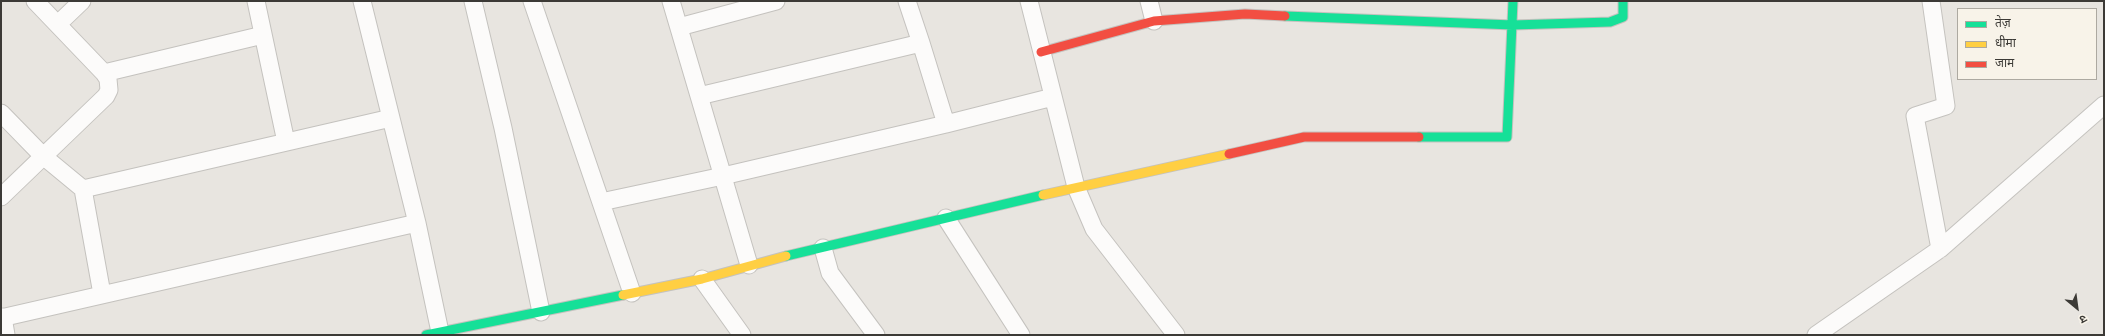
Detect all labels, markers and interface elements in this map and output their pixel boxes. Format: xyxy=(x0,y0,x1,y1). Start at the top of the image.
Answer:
legend xyxy=(1957,8,2097,80)
text: तेज़ xyxy=(1995,16,2011,30)
text: धीमा xyxy=(1995,36,2016,50)
text: जाम xyxy=(1995,56,2014,70)
north arrow xyxy=(2057,288,2097,328)
text: उ xyxy=(2077,312,2089,326)

